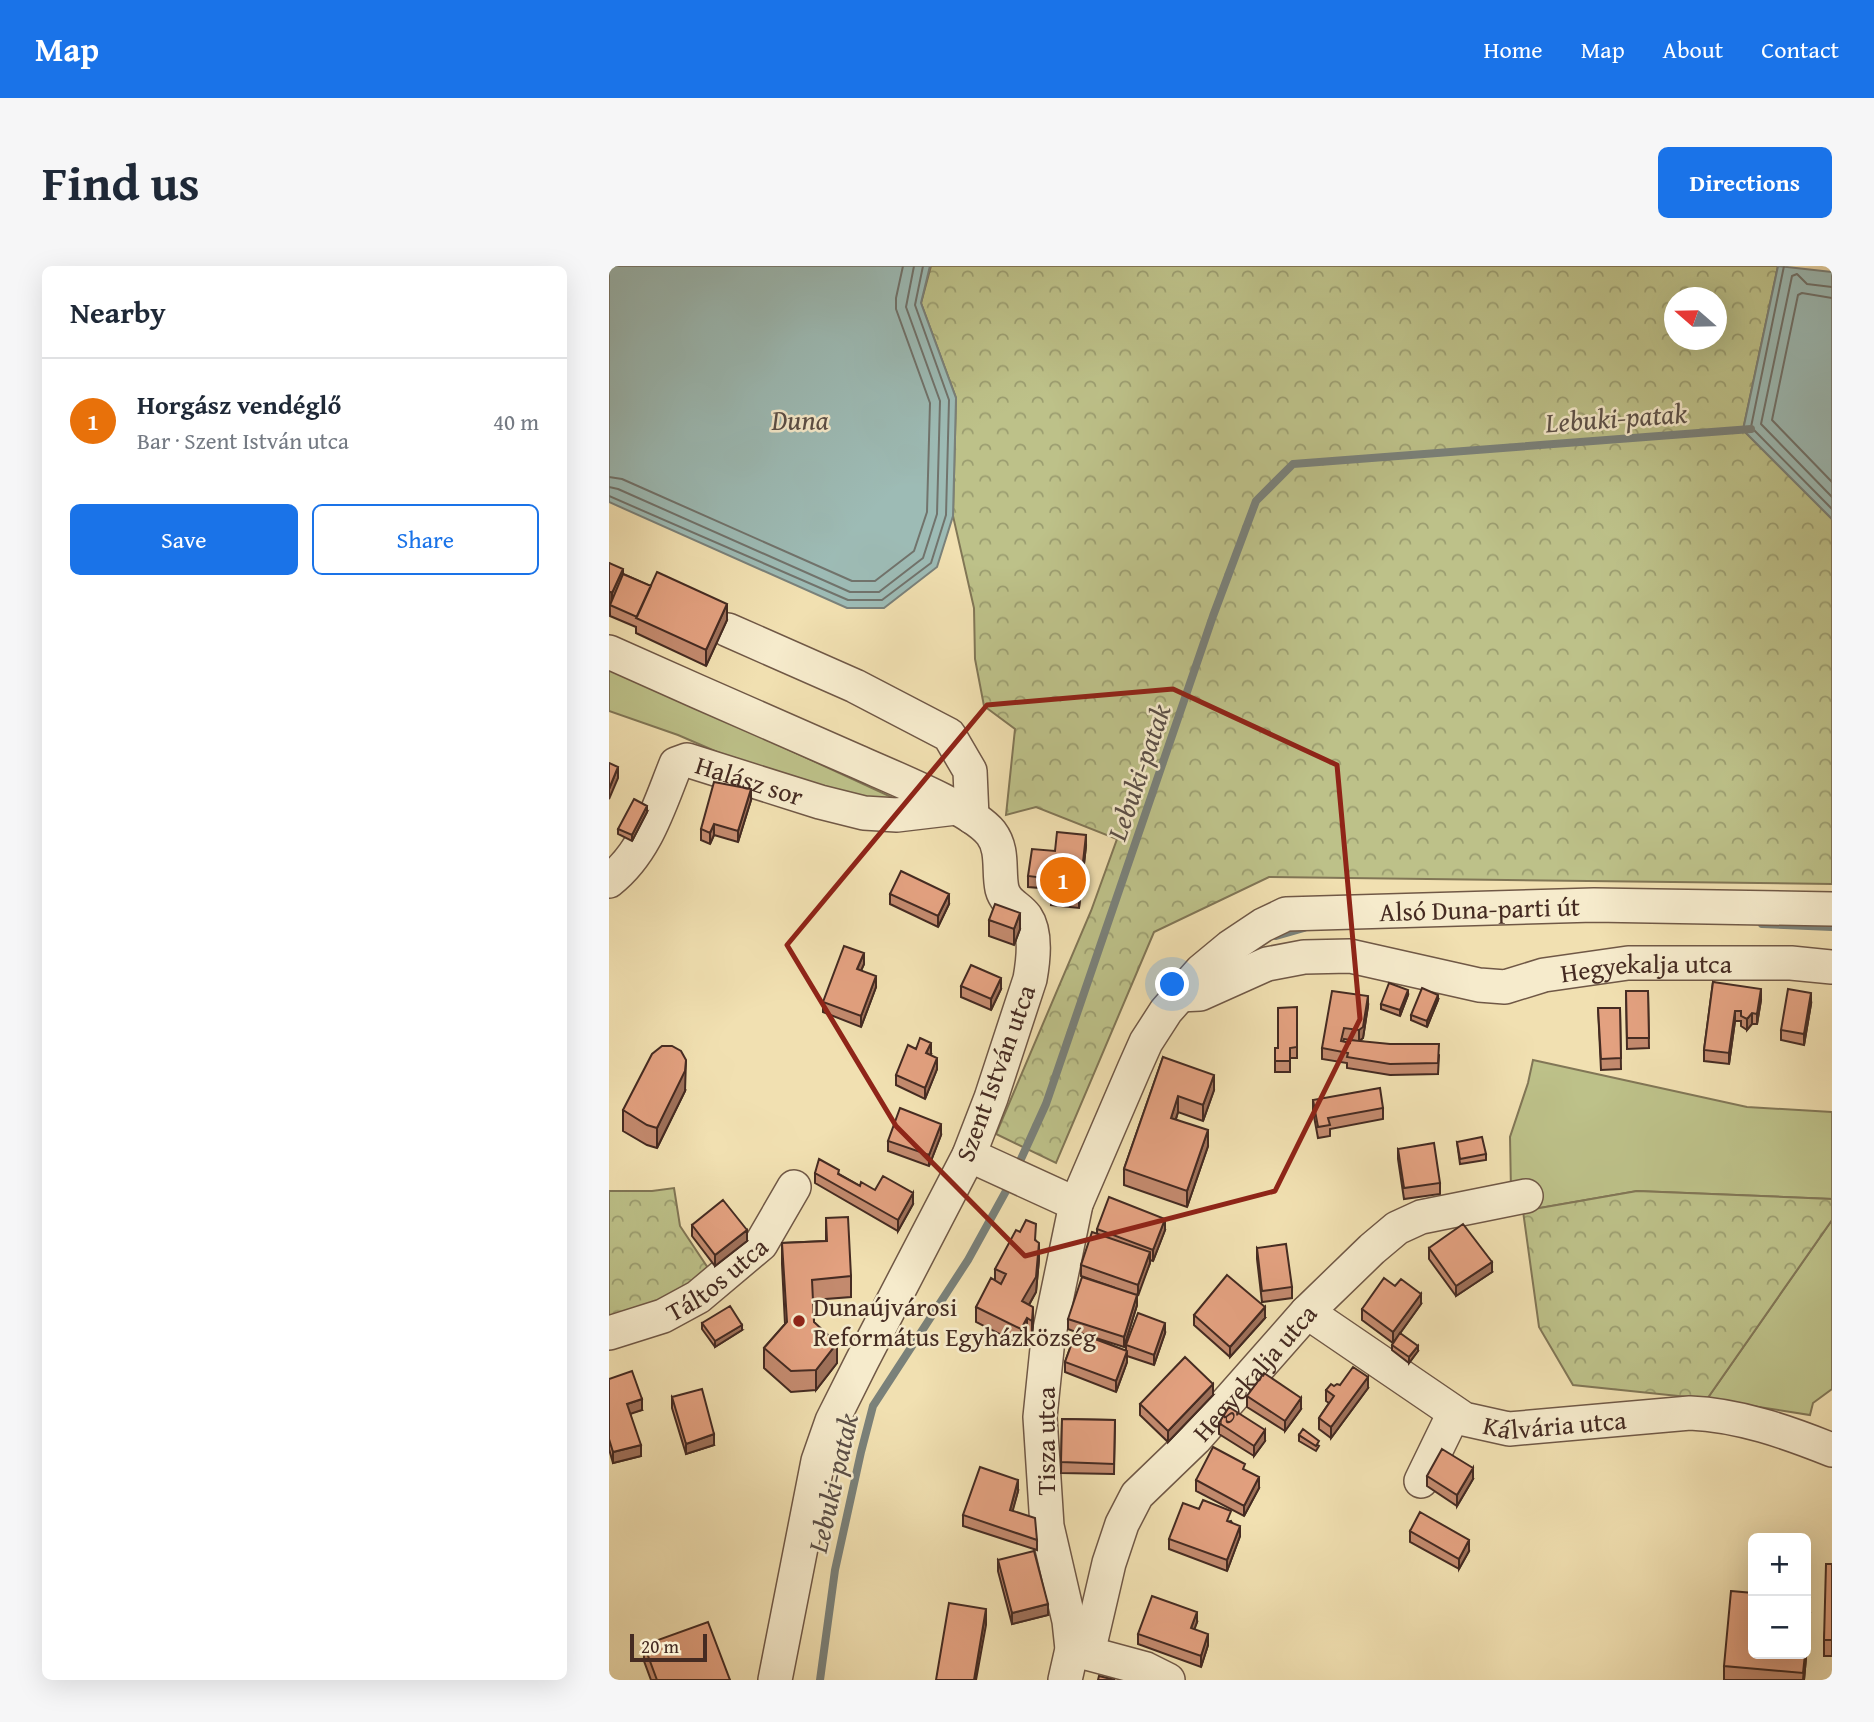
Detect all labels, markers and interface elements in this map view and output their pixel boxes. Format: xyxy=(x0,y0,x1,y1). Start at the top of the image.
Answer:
text: Map xyxy=(35,25,99,73)
text: Home xyxy=(1484,32,1543,67)
text: Map xyxy=(1581,32,1625,67)
text: About xyxy=(1663,32,1723,67)
text: Contact xyxy=(1761,32,1839,67)
text: Find us xyxy=(42,146,200,218)
button: Directions xyxy=(1658,147,1832,218)
north arrow xyxy=(1664,287,1727,350)
text: Nearby xyxy=(70,290,166,334)
text: Horgász vendéglő xyxy=(137,385,341,424)
water label: Lebuki-patak xyxy=(1543,392,1688,442)
water label: Duna xyxy=(770,399,829,440)
text: 1 xyxy=(87,405,99,438)
text: 40 m xyxy=(493,405,539,438)
text: Bar · Szent István utca xyxy=(137,424,349,457)
button: Save xyxy=(70,504,298,575)
button: Share xyxy=(312,504,539,575)
water label: Lebuki-patak xyxy=(1095,698,1181,847)
street label: Halász sor xyxy=(691,744,809,815)
pin: 1 xyxy=(1040,854,1086,906)
street label: Alsó Duna-parti út xyxy=(1379,886,1581,931)
street label: Hegyekalja utca xyxy=(1558,944,1733,992)
your location xyxy=(1155,967,1189,1001)
street label: Szent István utca xyxy=(945,978,1045,1167)
street label: Táltos utca xyxy=(659,1227,776,1331)
place label: Dunaújvárosi Református Egyházközség xyxy=(813,1287,1096,1356)
street label: Hegyekalja utca xyxy=(1183,1294,1326,1449)
marker: Dunaújvárosi Református Egyházközség xyxy=(791,1313,807,1329)
street label: Tisza utca xyxy=(1026,1386,1065,1495)
street label: Kálvária utca xyxy=(1480,1399,1629,1449)
water label: Lebuki-patak xyxy=(796,1409,868,1558)
map controls xyxy=(1748,1533,1811,1659)
button: + xyxy=(1748,1533,1811,1596)
button: − xyxy=(1748,1596,1811,1659)
scale bar xyxy=(630,1631,707,1663)
text: 20 m xyxy=(641,1632,679,1660)

